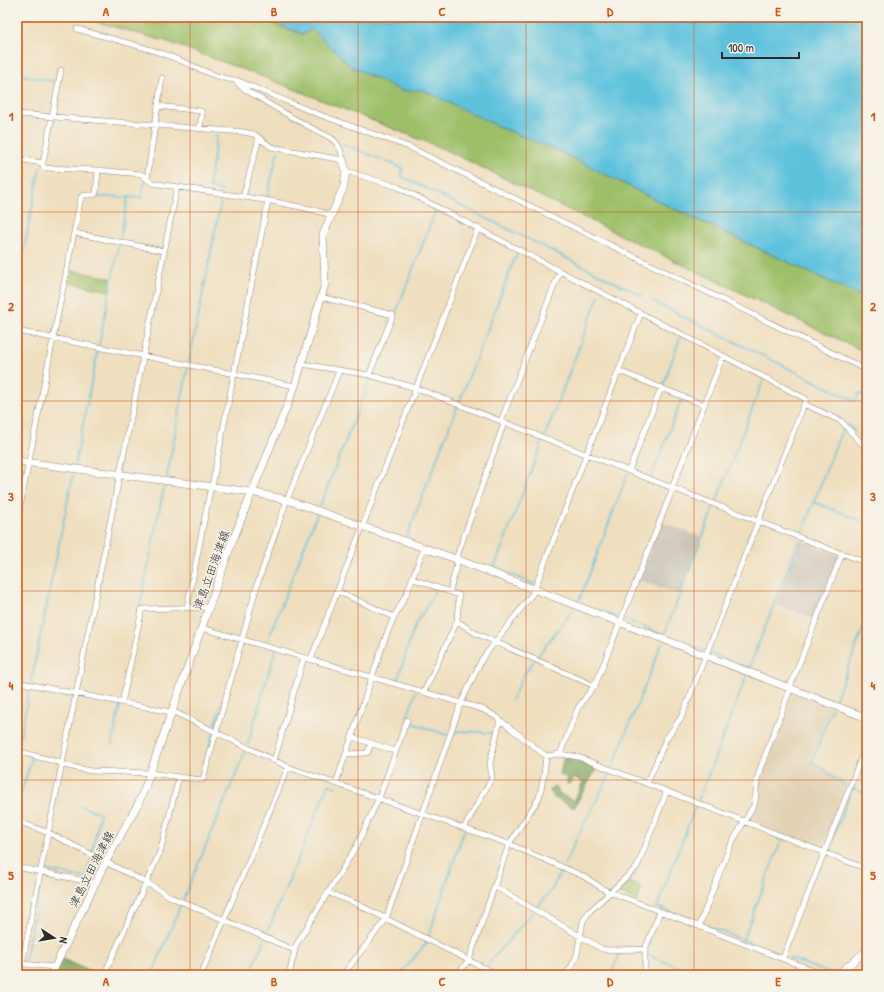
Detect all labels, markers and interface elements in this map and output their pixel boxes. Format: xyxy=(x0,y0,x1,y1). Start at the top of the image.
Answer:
text: A xyxy=(103,2,110,20)
text: B xyxy=(271,2,278,20)
text: C xyxy=(438,2,446,20)
text: D xyxy=(607,2,614,20)
text: E xyxy=(775,2,781,20)
scale bar xyxy=(722,34,799,60)
text: 100 m xyxy=(728,39,754,56)
text: 1 xyxy=(9,107,14,125)
text: 1 xyxy=(871,107,876,125)
text: 2 xyxy=(8,297,15,315)
text: 2 xyxy=(870,297,877,315)
text: 3 xyxy=(8,487,14,505)
text: 3 xyxy=(870,487,876,505)
street label: 津島立田海津線 xyxy=(189,528,233,612)
text: 4 xyxy=(9,676,14,694)
text: 4 xyxy=(871,676,876,694)
street label: 津島立田海津線 xyxy=(64,828,118,910)
text: 5 xyxy=(8,866,14,884)
text: 5 xyxy=(870,866,876,884)
north arrow xyxy=(34,918,74,958)
text: N xyxy=(56,936,71,945)
text: A xyxy=(103,972,110,990)
text: B xyxy=(271,972,278,990)
text: C xyxy=(438,972,446,990)
text: D xyxy=(607,972,614,990)
text: E xyxy=(775,972,781,990)

